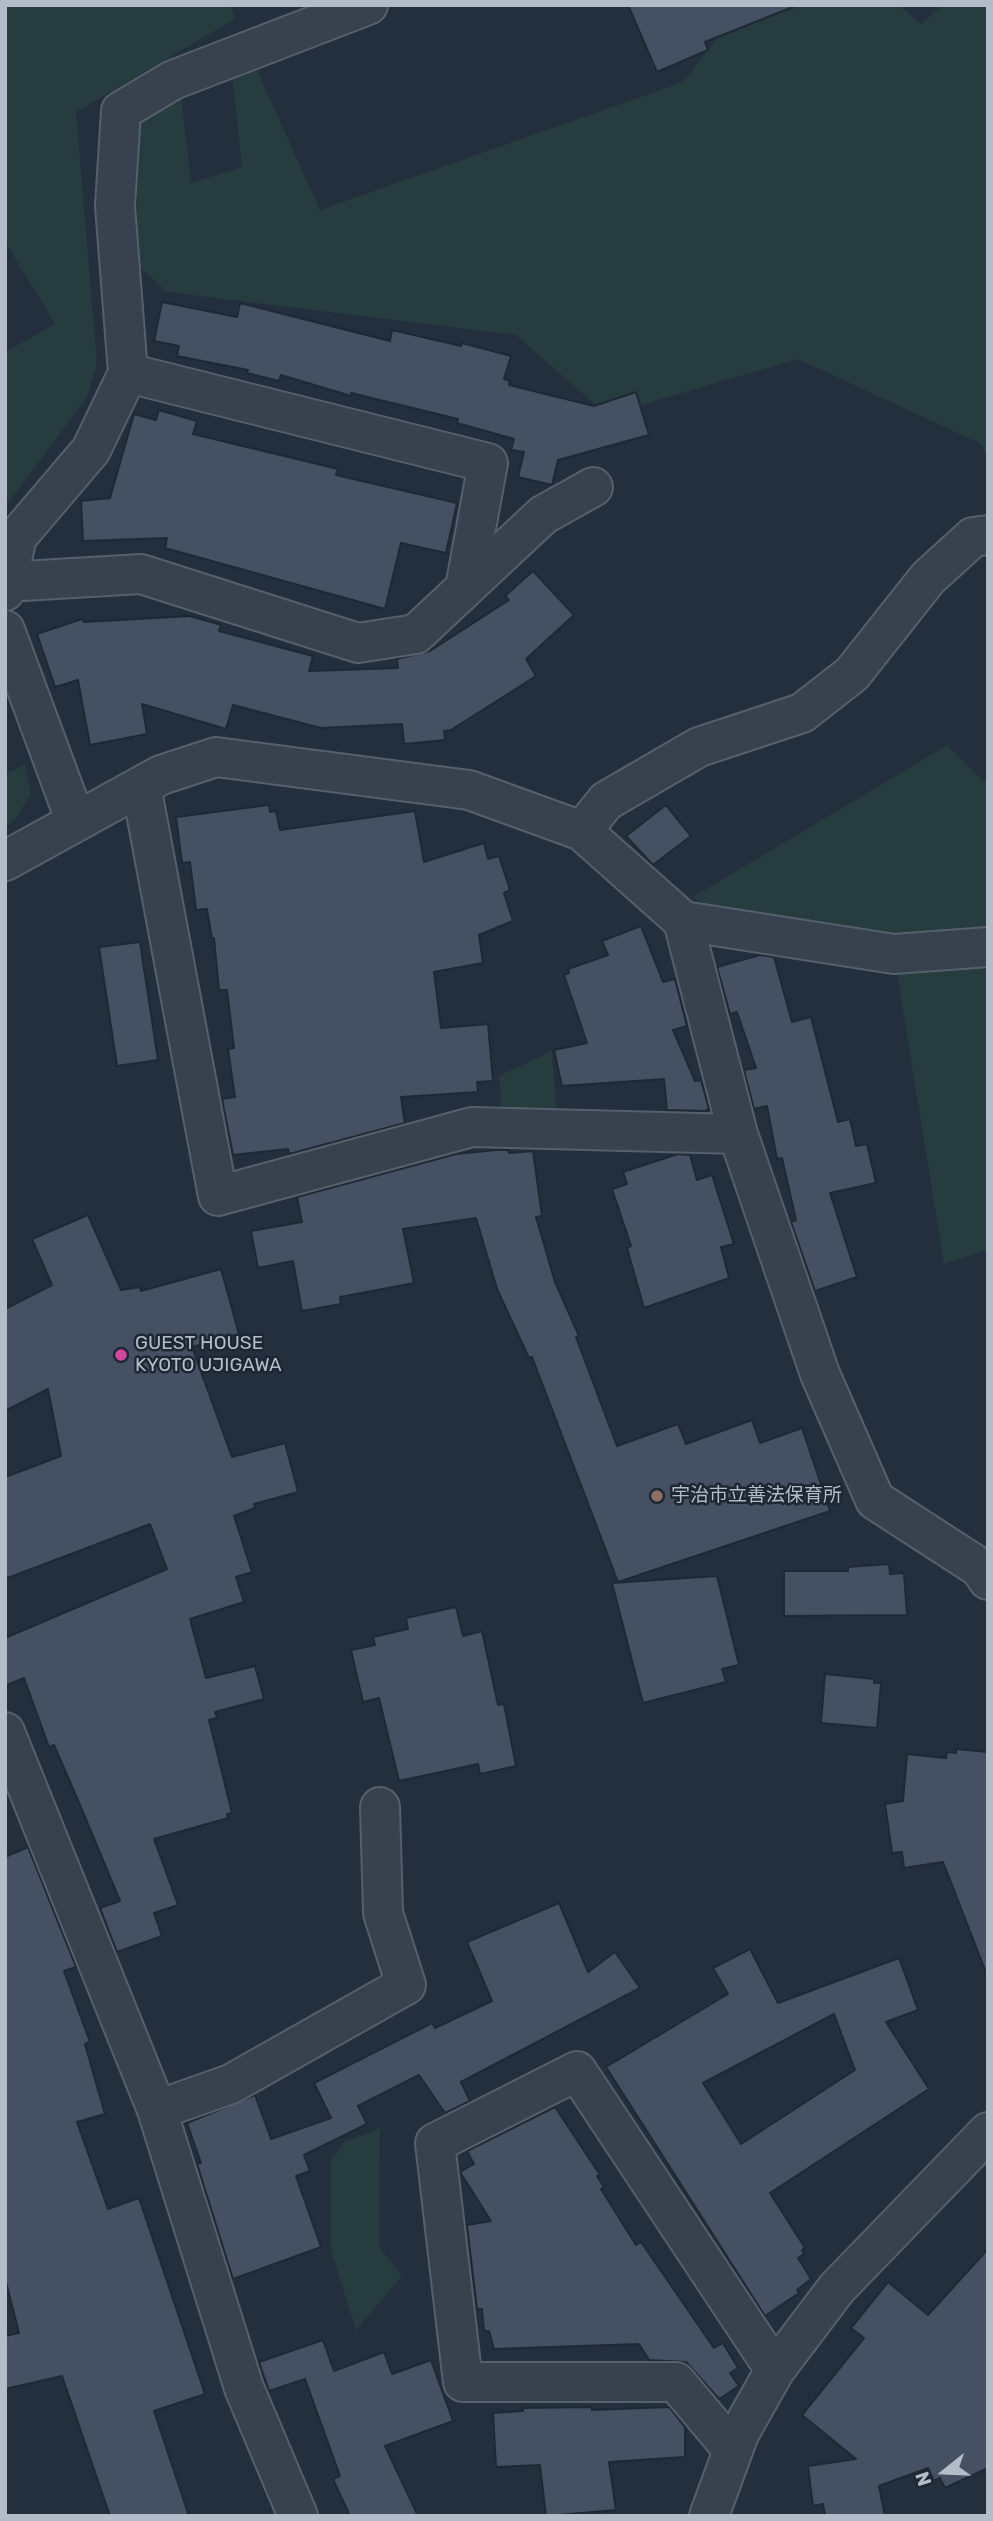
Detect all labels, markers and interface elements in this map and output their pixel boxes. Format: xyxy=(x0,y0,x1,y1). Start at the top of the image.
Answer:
place label: GUEST HOUSE KYOTO UJIGAWA xyxy=(135,1333,282,1377)
marker: GUEST HOUSE KYOTO UJIGAWA xyxy=(113,1347,129,1363)
place label: 宇治市立善法保育所 xyxy=(671,1485,842,1507)
marker: 宇治市立善法保育所 xyxy=(649,1488,665,1504)
north arrow xyxy=(909,2437,979,2507)
text: N xyxy=(911,2469,937,2489)

